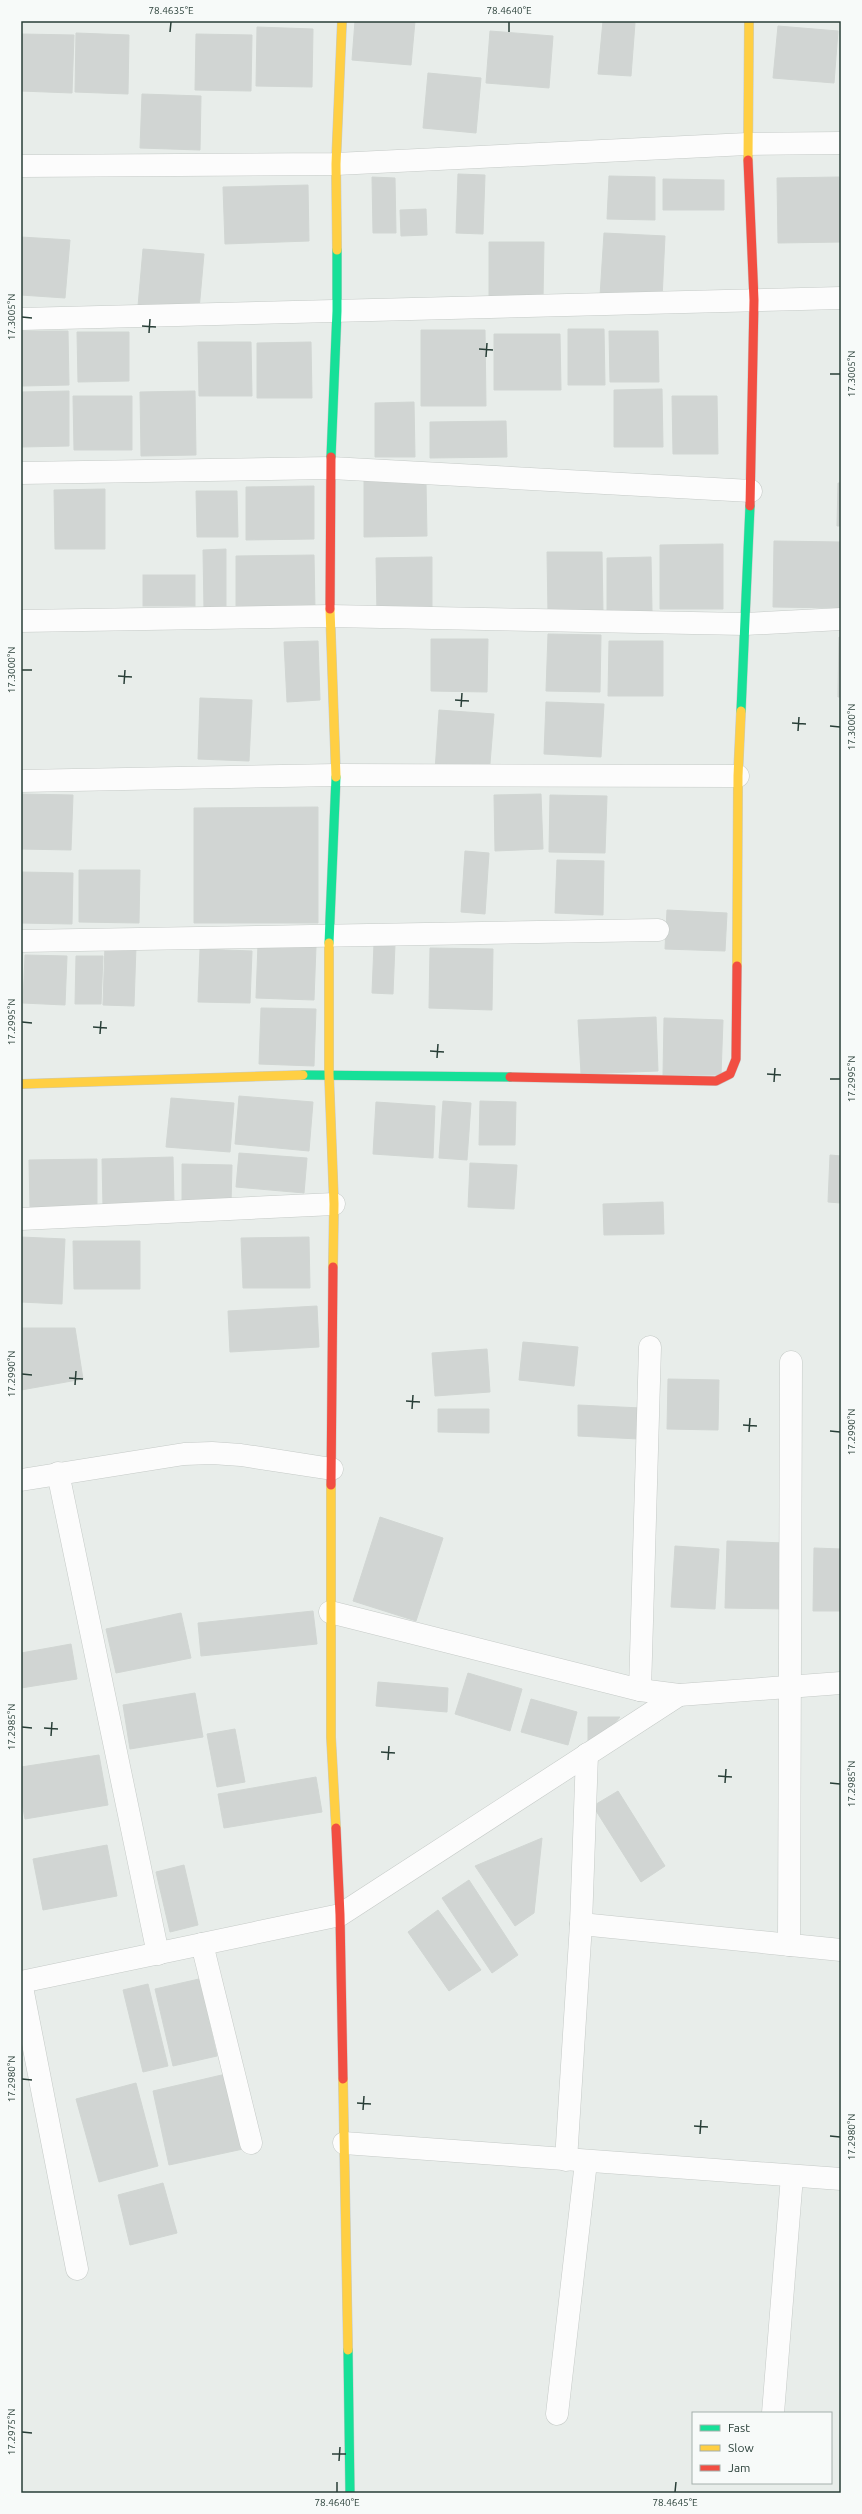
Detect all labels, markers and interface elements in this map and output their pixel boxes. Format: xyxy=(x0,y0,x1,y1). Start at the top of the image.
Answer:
text: 78.4635°E xyxy=(148,5,194,16)
text: 78.4640°E xyxy=(486,5,532,16)
text: 17.3005°N xyxy=(6,294,17,340)
text: 17.3005°N xyxy=(846,351,857,397)
text: 17.3000°N xyxy=(6,647,17,693)
text: 17.3000°N xyxy=(846,704,857,750)
text: 17.2995°N xyxy=(6,999,17,1045)
text: 17.2995°N xyxy=(846,1056,857,1102)
text: 17.2990°N xyxy=(6,1351,17,1397)
text: 17.2990°N xyxy=(846,1409,857,1455)
text: 17.2985°N xyxy=(6,1704,17,1750)
text: 17.2985°N xyxy=(846,1761,857,1807)
text: 17.2980°N xyxy=(6,2056,17,2102)
text: 17.2980°N xyxy=(846,2114,857,2160)
text: 17.2975°N xyxy=(6,2409,17,2455)
legend xyxy=(692,2412,832,2484)
text: Fast xyxy=(728,2421,750,2434)
text: Slow xyxy=(728,2441,754,2454)
text: Jam xyxy=(728,2461,750,2474)
text: 78.4640°E xyxy=(314,2497,360,2508)
text: 78.4645°E xyxy=(652,2497,698,2508)

